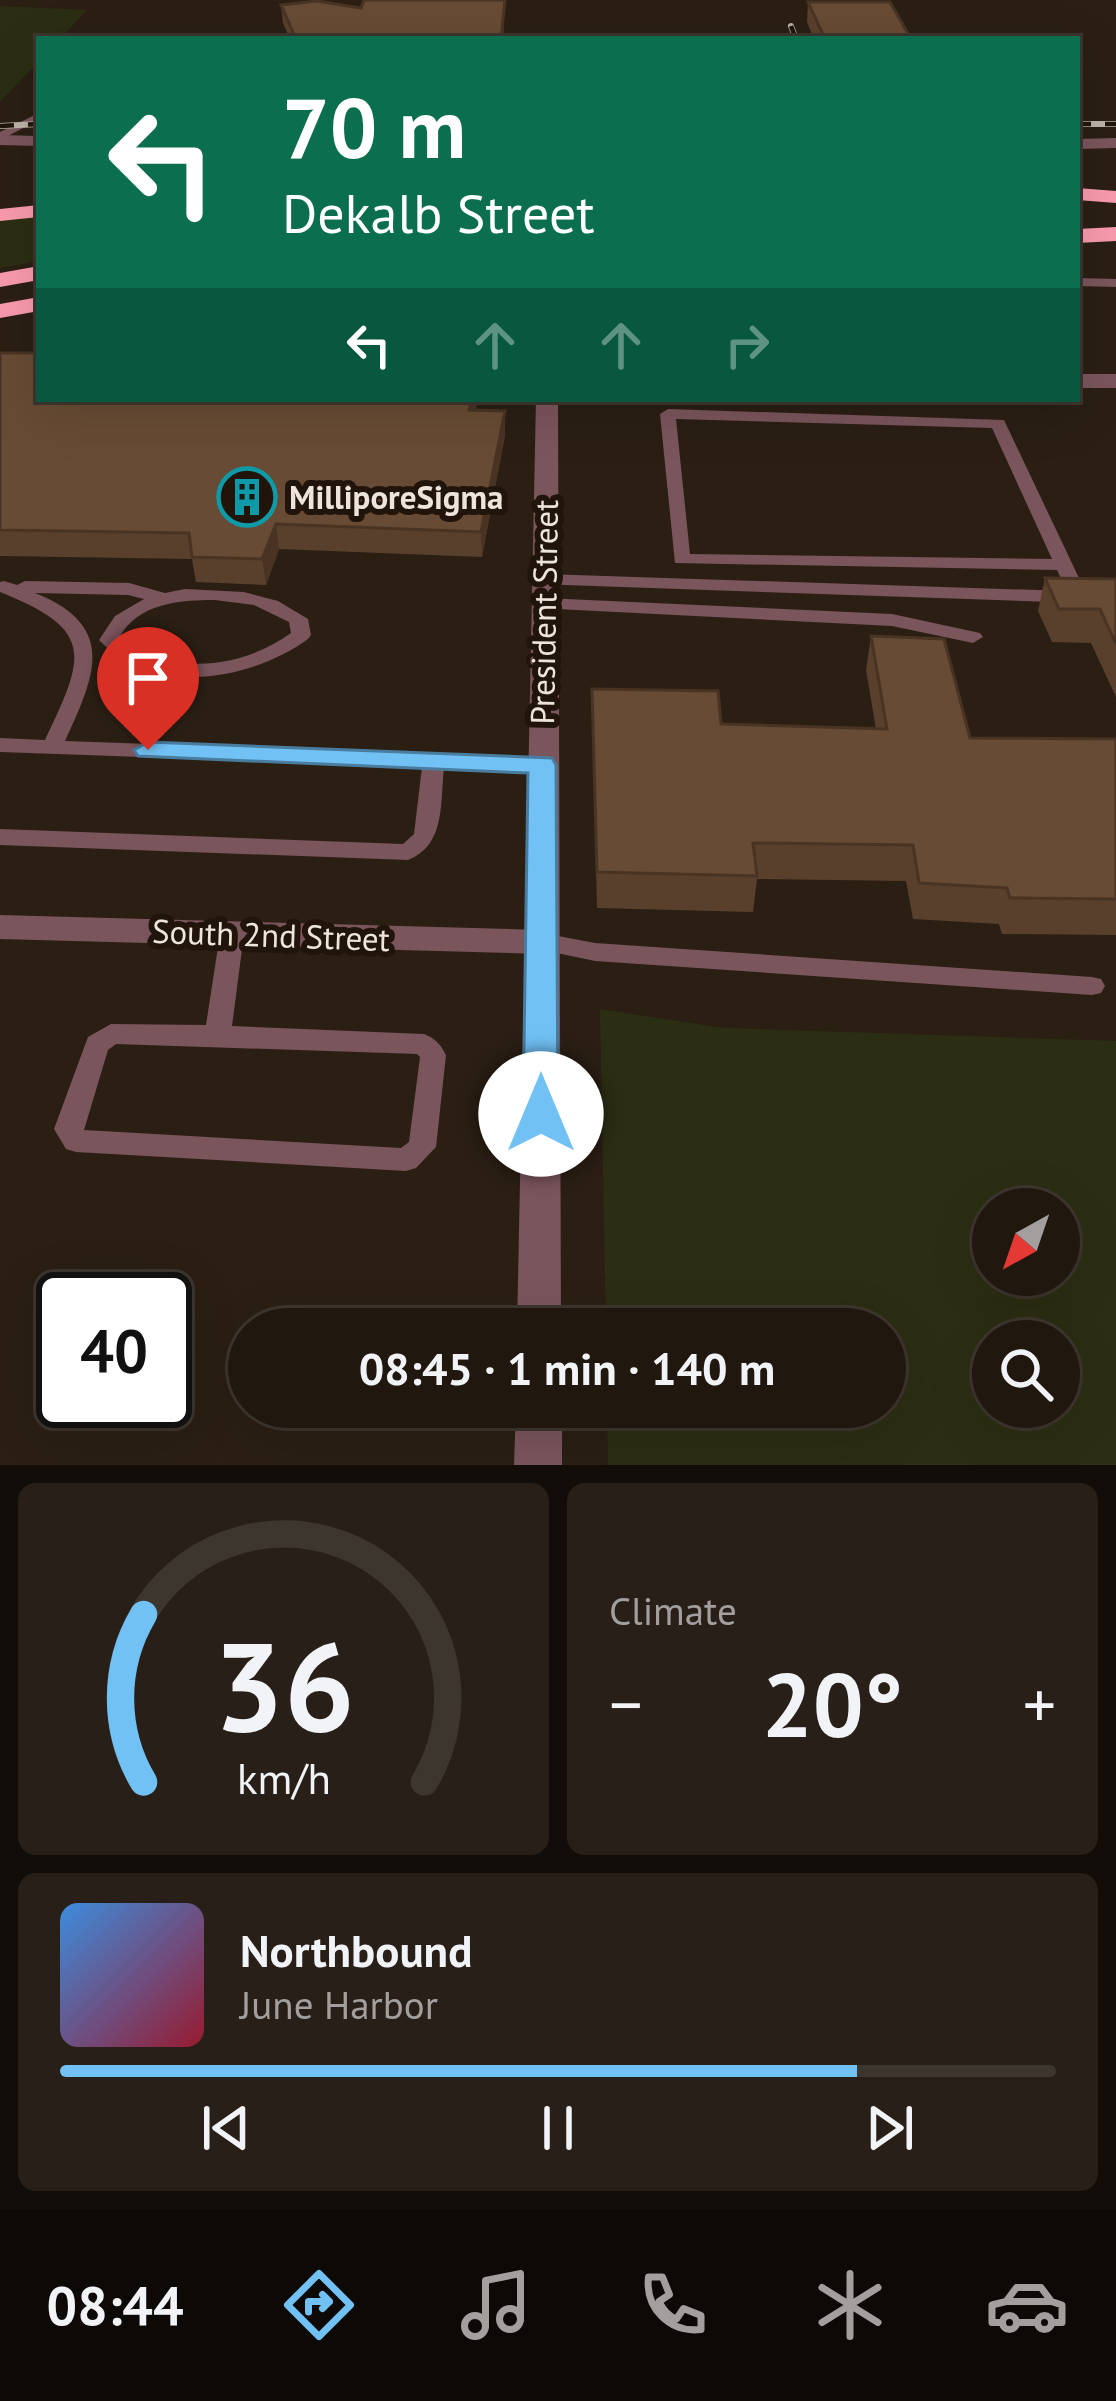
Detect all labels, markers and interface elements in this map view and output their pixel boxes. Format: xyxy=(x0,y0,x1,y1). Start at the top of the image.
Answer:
text: 70 m xyxy=(282,72,466,181)
icon: left xyxy=(84,84,240,240)
text: Dekalb Street xyxy=(282,178,595,248)
icon: left xyxy=(336,312,402,378)
icon: ahead xyxy=(462,312,528,378)
icon: ahead xyxy=(588,312,654,378)
icon: right xyxy=(714,312,780,378)
building icon: MilliporeSigma xyxy=(216,466,278,528)
place label: MilliporeSigma xyxy=(289,475,503,518)
street label: President Street xyxy=(520,499,567,725)
pin xyxy=(97,627,199,750)
icon: arrive xyxy=(115,645,181,711)
street label: South 2nd Street xyxy=(151,909,391,960)
position arrow xyxy=(478,1051,604,1177)
north arrow xyxy=(972,1188,1080,1296)
map controls xyxy=(972,1188,1080,1428)
speed limit sign: 40 xyxy=(36,1272,192,1428)
button: search xyxy=(972,1320,1080,1428)
text: 08:45 · 1 min · 140 m xyxy=(359,1339,775,1397)
text: Climate xyxy=(609,1585,737,1636)
text: 36 xyxy=(213,1604,354,1765)
text: 20° xyxy=(762,1645,903,1762)
text: − xyxy=(609,1661,642,1746)
text: + xyxy=(1023,1661,1056,1746)
text: km/h xyxy=(236,1750,331,1806)
text: Northbound xyxy=(240,1921,472,1979)
text: June Harbor xyxy=(240,1979,438,2030)
icon: previous xyxy=(193,2095,259,2161)
icon: pause xyxy=(525,2095,591,2161)
icon: next xyxy=(857,2095,923,2161)
icon: directions xyxy=(277,2263,361,2347)
icon: music xyxy=(454,2263,538,2347)
icon: phone xyxy=(631,2263,715,2347)
icon: climate xyxy=(808,2263,892,2347)
icon: car xyxy=(985,2263,1069,2347)
text: 08:44 xyxy=(47,2270,184,2340)

